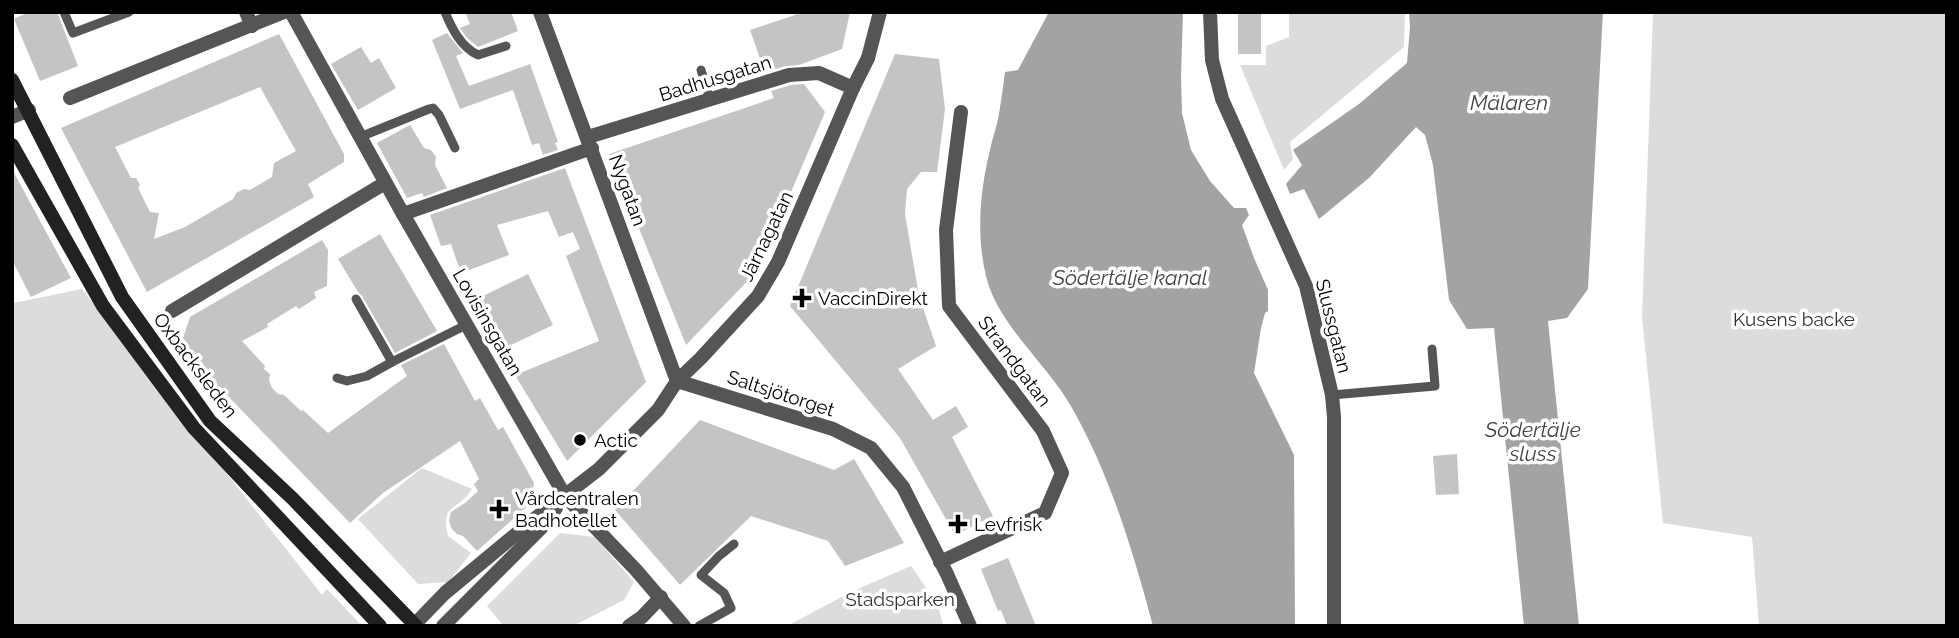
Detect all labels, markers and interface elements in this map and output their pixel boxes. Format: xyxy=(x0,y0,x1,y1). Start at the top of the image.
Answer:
street label: Badhusgatan xyxy=(656,50,774,106)
water label: Mälaren xyxy=(1470,90,1548,115)
street label: Nygatan xyxy=(605,151,651,229)
street label: Järnagatan xyxy=(735,187,797,285)
street label: Lovisinsgatan xyxy=(449,265,527,379)
water label: Södertälje kanal xyxy=(1052,265,1207,290)
street label: Slussgatan xyxy=(1312,277,1356,375)
place label: VaccinDirekt xyxy=(818,287,929,309)
marker: VaccinDirekt xyxy=(792,288,812,308)
street label: Oxbacksleden xyxy=(149,308,243,422)
park label: Kusens backe xyxy=(1733,308,1855,330)
street label: Strandgatan xyxy=(974,311,1056,411)
street label: Saltsjötorget xyxy=(725,365,838,421)
water label: Södertälje sluss xyxy=(1484,417,1581,466)
place label: Actic xyxy=(594,429,638,451)
marker: Actic xyxy=(572,432,588,448)
place label: Vårdcentralen Badhotellet xyxy=(515,487,639,531)
marker: Vårdcentralen Badhotellet xyxy=(489,499,509,519)
place label: Levfrisk xyxy=(974,513,1042,535)
marker: Levfrisk xyxy=(948,514,968,534)
park label: Stadsparken xyxy=(845,588,955,610)

